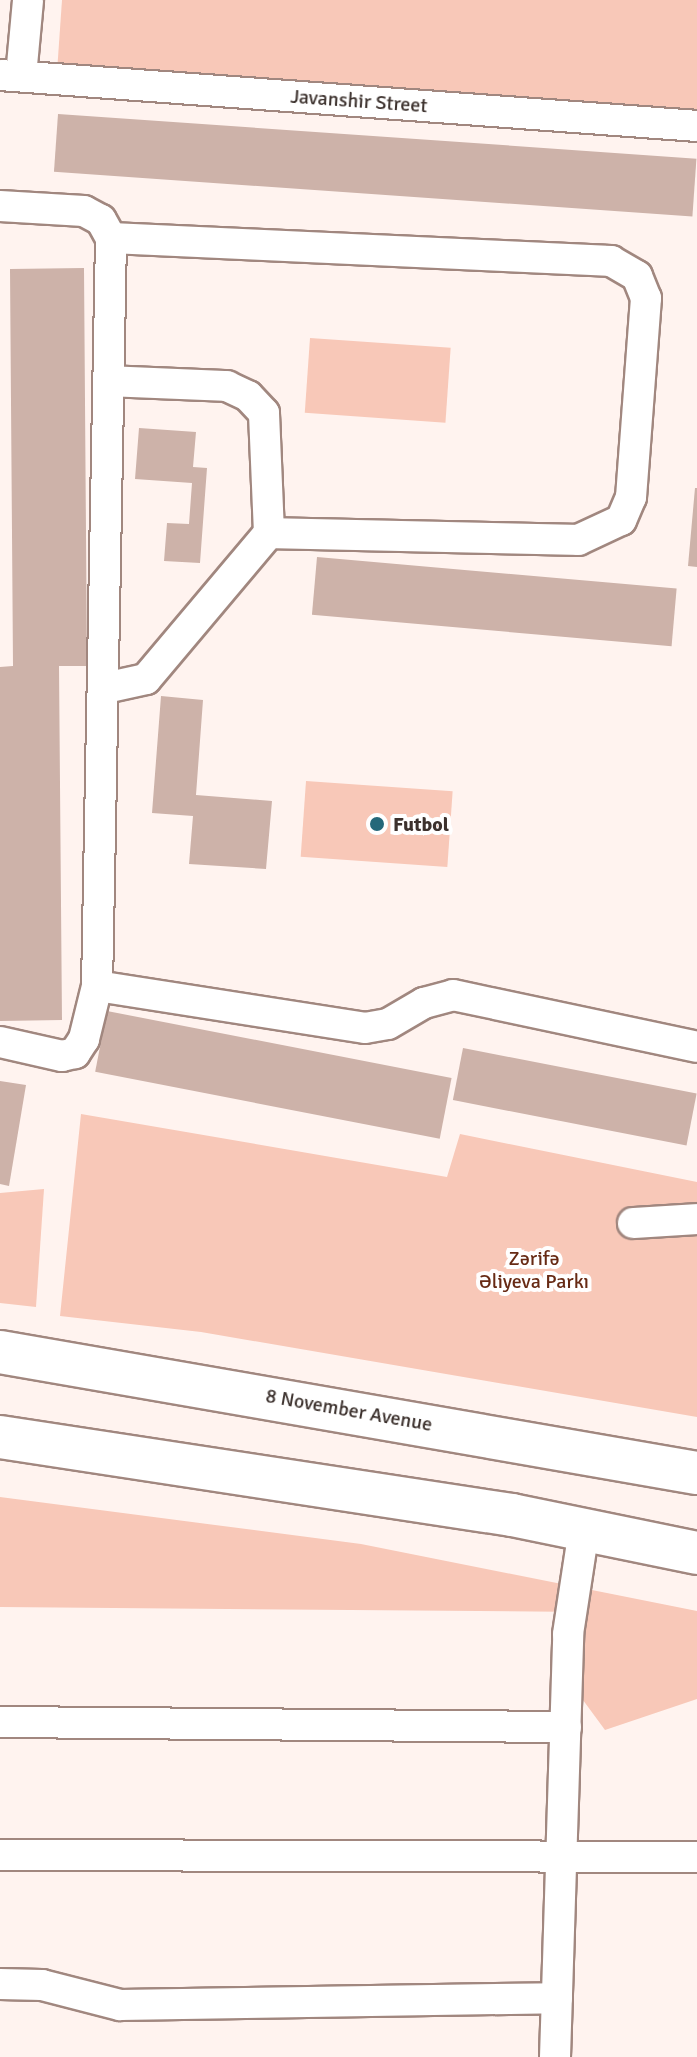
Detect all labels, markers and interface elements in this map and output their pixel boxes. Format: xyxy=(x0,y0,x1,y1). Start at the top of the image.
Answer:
street label: Javanshir Street xyxy=(290,84,428,118)
place label: Futbol xyxy=(393,812,449,836)
marker: Futbol xyxy=(368,815,386,833)
park label: Zərifə Əliyeva Parkı xyxy=(479,1246,589,1293)
street label: 8 November Avenue xyxy=(264,1384,434,1436)

